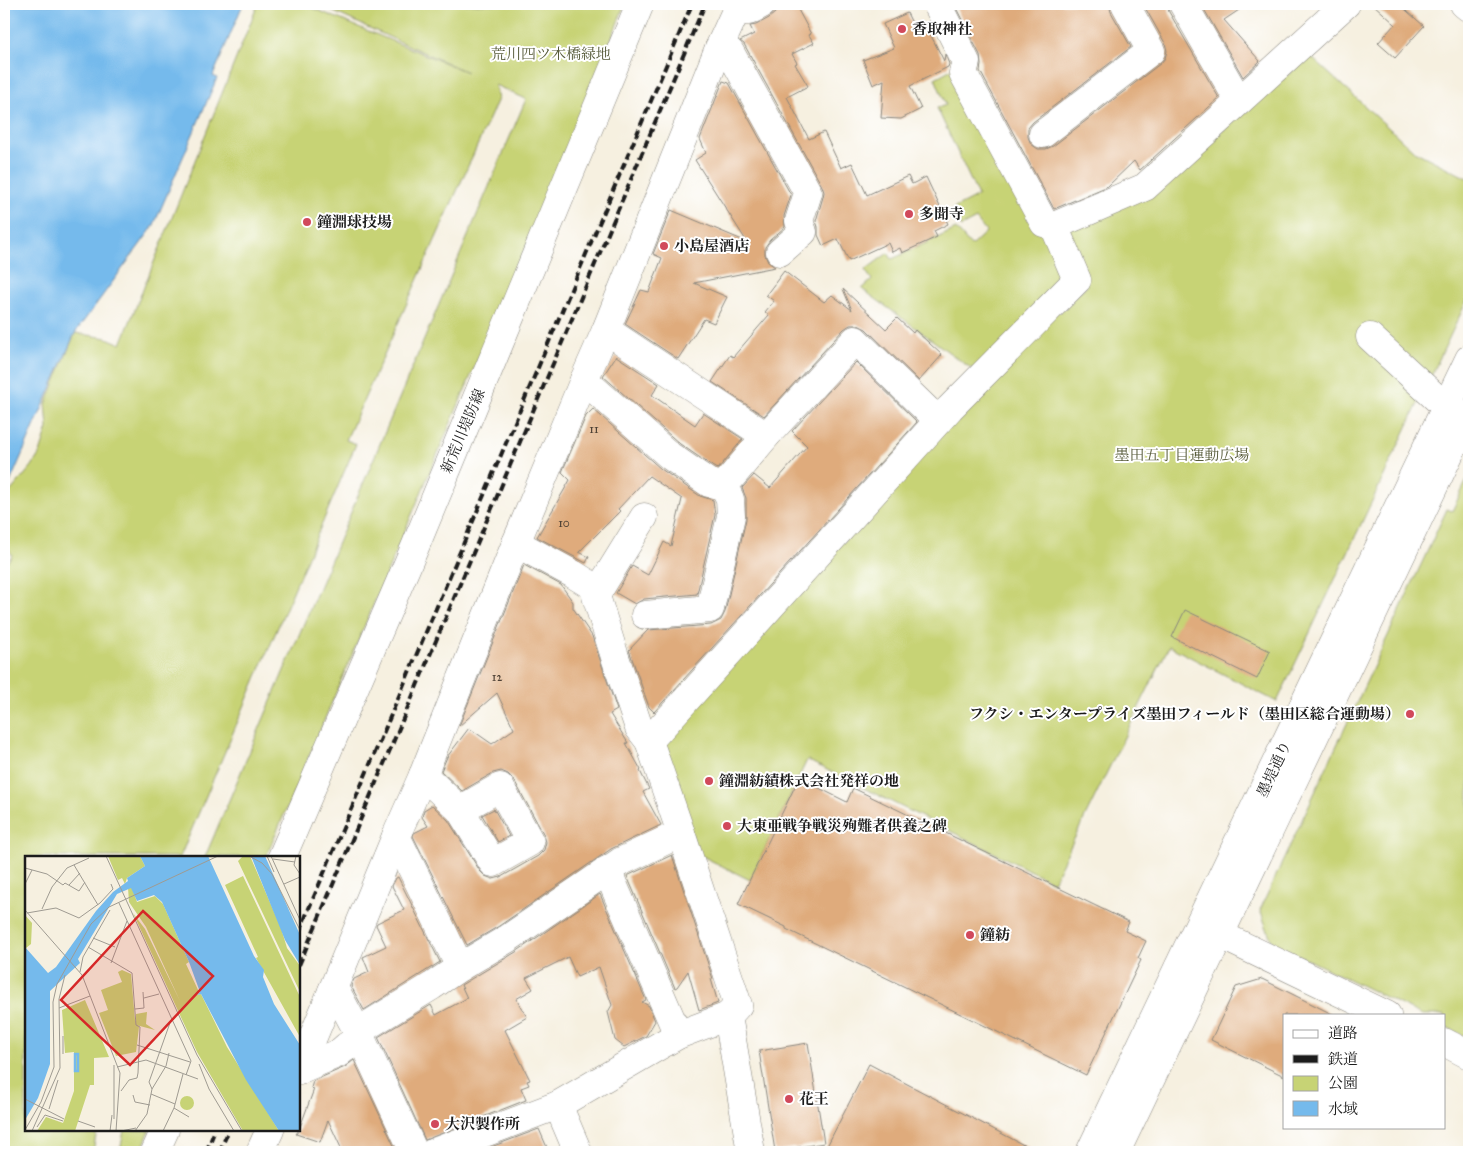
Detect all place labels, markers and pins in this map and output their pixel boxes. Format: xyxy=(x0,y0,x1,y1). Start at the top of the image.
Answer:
place label: 香取神社 xyxy=(912,20,972,38)
marker: 香取神社 xyxy=(896,23,908,35)
place label: 多聞寺 xyxy=(919,205,964,223)
marker: 多聞寺 xyxy=(903,208,915,220)
place label: 鐘淵球技場 xyxy=(317,213,392,231)
marker: 鐘淵球技場 xyxy=(301,216,313,228)
place label: 小島屋酒店 xyxy=(674,237,749,255)
marker: 小島屋酒店 xyxy=(658,240,670,252)
place label: フクシ・エンタープライズ墨田フィールド（墨田区総合運動場） xyxy=(969,705,1400,723)
marker: フクシ・エンタープライズ墨田フィールド（墨田区総合運動場） xyxy=(1404,708,1416,720)
place label: 鐘淵紡績株式会社発祥の地 xyxy=(719,772,899,790)
marker: 鐘淵紡績株式会社発祥の地 xyxy=(703,775,715,787)
place label: 大東亜戦争戦災殉難者供養之碑 xyxy=(737,817,947,835)
marker: 大東亜戦争戦災殉難者供養之碑 xyxy=(721,820,733,832)
place label: 鐘紡 xyxy=(980,926,1010,944)
marker: 鐘紡 xyxy=(964,929,976,941)
place label: 花王 xyxy=(799,1090,829,1108)
marker: 花王 xyxy=(783,1093,795,1105)
place label: 大沢製作所 xyxy=(445,1115,520,1133)
marker: 大沢製作所 xyxy=(429,1118,441,1130)

